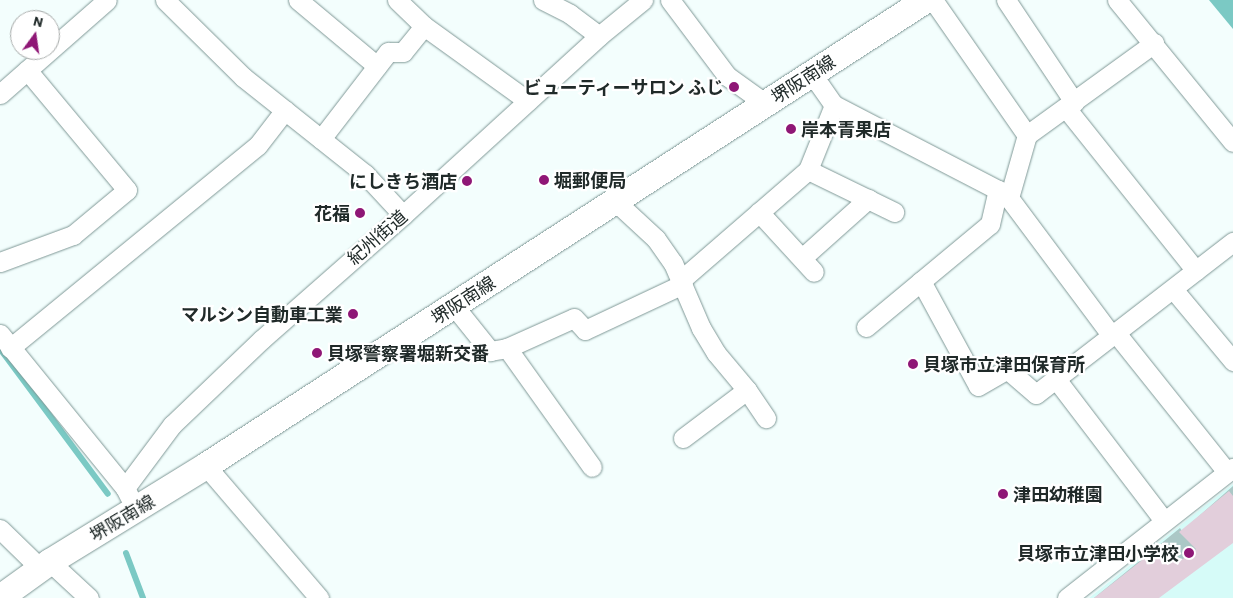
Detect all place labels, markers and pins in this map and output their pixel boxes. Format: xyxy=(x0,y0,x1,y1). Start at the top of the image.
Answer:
place label: ビューティーサロン ふじ xyxy=(522,76,724,98)
marker: ビューティーサロン ふじ xyxy=(728,81,740,93)
place label: 岸本青果店 xyxy=(801,118,891,140)
marker: 岸本青果店 xyxy=(785,123,797,135)
place label: 堀郵便局 xyxy=(554,169,626,191)
place label: にしきち酒店 xyxy=(349,170,457,192)
marker: 堀郵便局 xyxy=(538,174,550,186)
marker: にしきち酒店 xyxy=(461,175,473,187)
place label: 花福 xyxy=(314,202,350,224)
marker: 花福 xyxy=(354,207,366,219)
place label: マルシン自動車工業 xyxy=(181,303,343,325)
marker: マルシン自動車工業 xyxy=(347,308,359,320)
place label: 貝塚警察署堀新交番 xyxy=(327,342,489,364)
marker: 貝塚警察署堀新交番 xyxy=(311,347,323,359)
place label: 貝塚市立津田保育所 xyxy=(923,353,1085,375)
marker: 貝塚市立津田保育所 xyxy=(907,358,919,370)
place label: 津田幼稚園 xyxy=(1013,483,1103,505)
marker: 津田幼稚園 xyxy=(997,488,1009,500)
place label: 貝塚市立津田小学校 xyxy=(1017,542,1179,564)
marker: 貝塚市立津田小学校 xyxy=(1183,547,1195,559)

